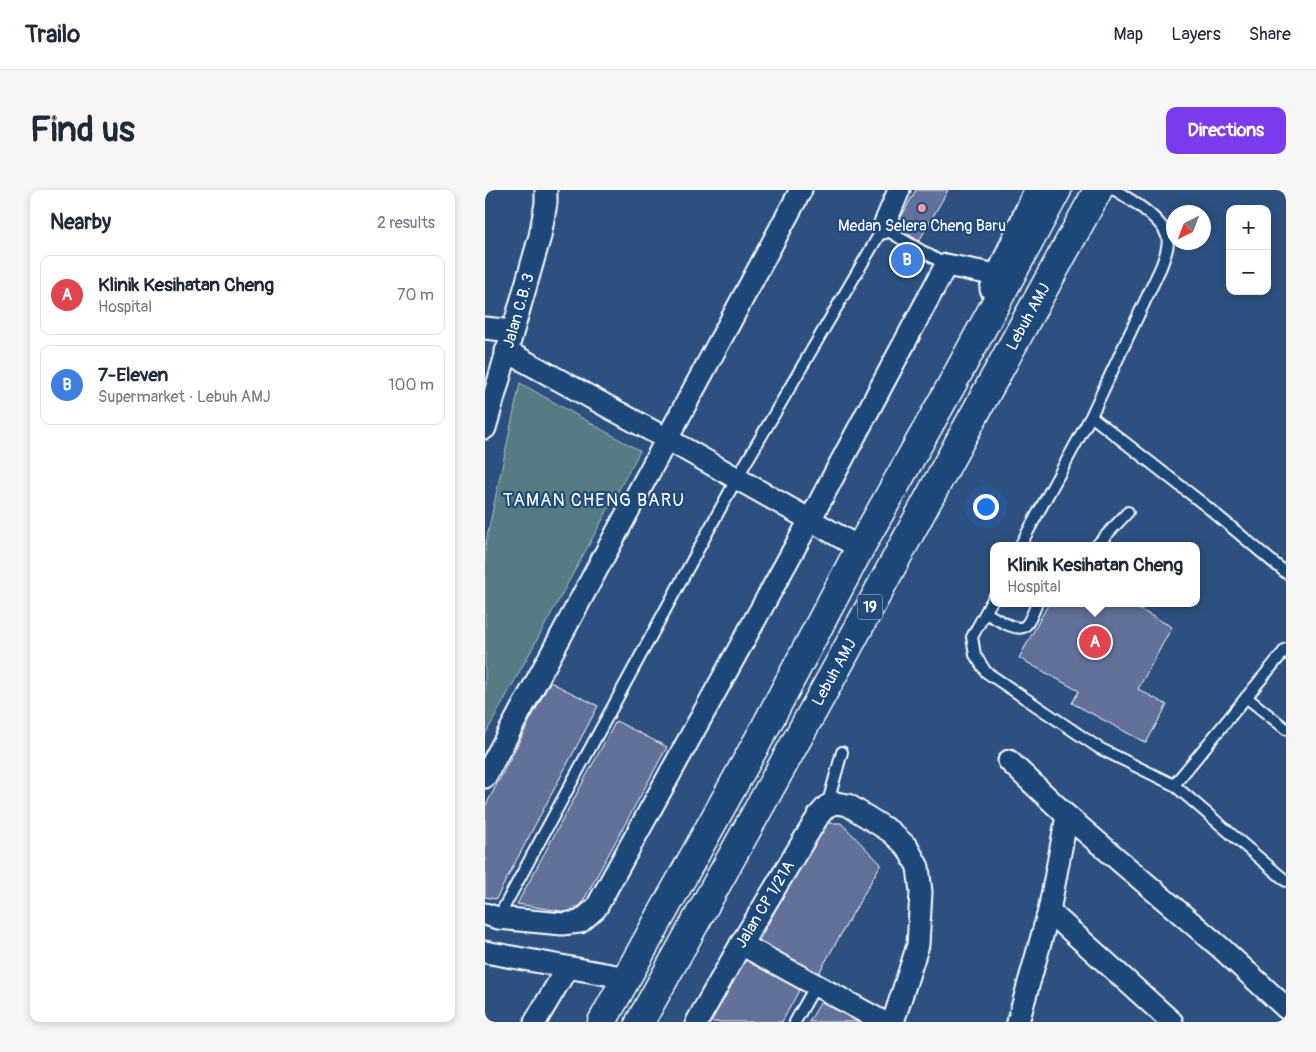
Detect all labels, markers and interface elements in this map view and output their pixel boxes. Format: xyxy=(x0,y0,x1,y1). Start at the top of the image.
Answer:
text: Trailo xyxy=(25,20,80,49)
text: Map xyxy=(1114,23,1143,46)
text: Layers xyxy=(1171,23,1221,46)
text: Share xyxy=(1249,23,1291,46)
button: Directions xyxy=(1166,107,1286,154)
text: Find us xyxy=(30,108,135,152)
marker: Medan Selera Cheng Baru xyxy=(916,202,928,214)
north arrow xyxy=(1166,205,1211,250)
map controls xyxy=(1226,205,1271,295)
button: + xyxy=(1226,205,1271,250)
text: Nearby xyxy=(50,209,111,236)
text: 2 results xyxy=(377,213,435,233)
place label: Medan Selera Cheng Baru xyxy=(838,216,1006,236)
pin: B xyxy=(891,241,923,279)
button: − xyxy=(1226,250,1271,295)
street label: Jalan C.B. 3 xyxy=(498,271,539,350)
text: Klinik Kesihatan Cheng xyxy=(98,273,274,297)
street label: Lebuh AMJ xyxy=(1002,280,1055,354)
text: A xyxy=(62,285,72,305)
text: 70 m xyxy=(397,285,434,305)
text: Hospital xyxy=(98,297,152,317)
text: 7-Eleven xyxy=(98,363,168,387)
text: B xyxy=(62,375,72,395)
text: 100 m xyxy=(388,375,434,395)
text: Supermarket · Lebuh AMJ xyxy=(98,387,270,407)
district label: TAMAN CHENG BARU xyxy=(503,489,685,512)
your location xyxy=(973,494,999,520)
popup xyxy=(990,542,1200,607)
text: Klinik Kesihatan Cheng xyxy=(1007,553,1183,577)
text: Hospital xyxy=(1007,577,1061,597)
road number: 19 xyxy=(857,594,883,620)
pin: A xyxy=(1079,623,1111,661)
street label: Lebuh AMJ xyxy=(808,635,861,709)
street label: Jalan CP 1/21A xyxy=(731,857,799,951)

